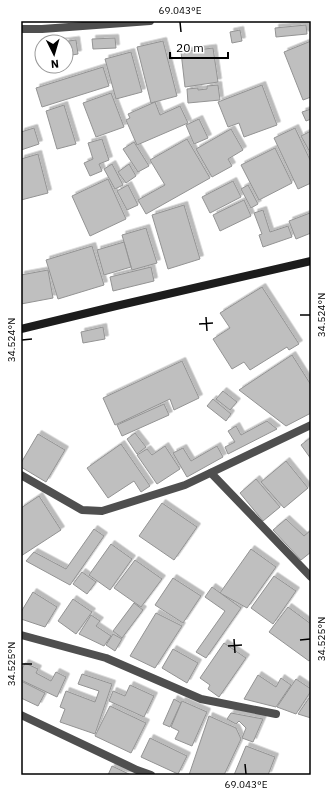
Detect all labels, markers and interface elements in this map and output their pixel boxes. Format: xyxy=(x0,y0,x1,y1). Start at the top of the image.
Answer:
text: 69.043°E xyxy=(158,4,202,17)
north arrow xyxy=(34,34,74,74)
scale bar xyxy=(170,34,228,60)
text: 20 m xyxy=(176,40,204,55)
text: N xyxy=(50,57,59,71)
text: 34.524°N xyxy=(315,293,328,337)
text: 34.524°N xyxy=(5,318,18,362)
text: 34.525°N xyxy=(315,617,328,661)
text: 34.525°N xyxy=(5,642,18,686)
text: 69.043°E xyxy=(224,778,268,791)

